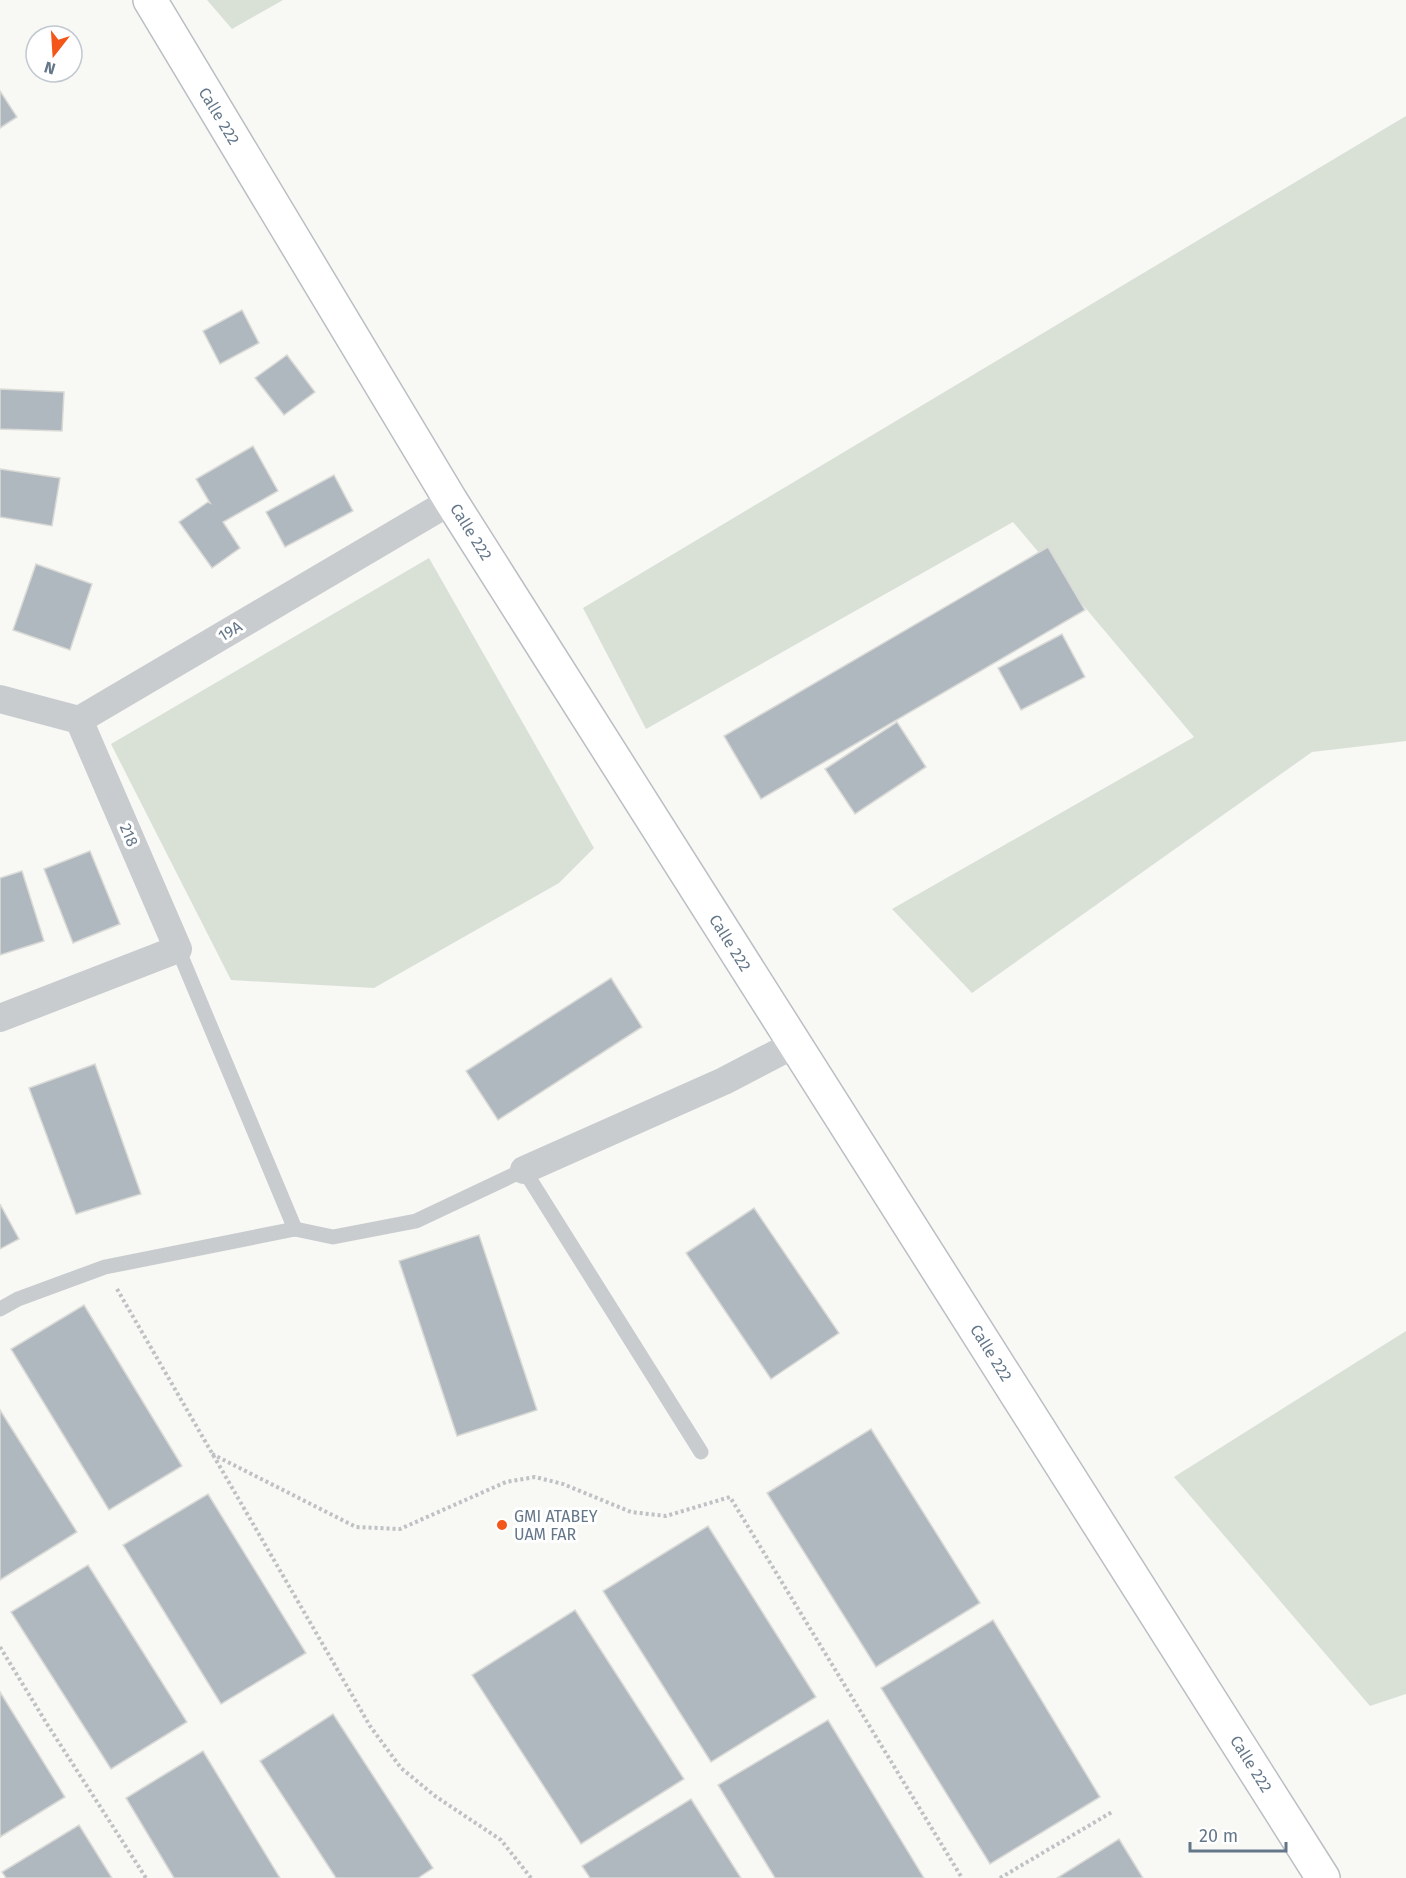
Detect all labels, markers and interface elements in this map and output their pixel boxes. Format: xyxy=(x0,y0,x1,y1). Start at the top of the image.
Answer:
north arrow xyxy=(24,24,84,84)
text: N xyxy=(42,57,58,79)
street label: Calle 222 xyxy=(195,84,243,148)
street label: Calle 222 xyxy=(446,500,496,564)
street label: 19A xyxy=(215,616,246,645)
street label: 218 xyxy=(116,821,142,850)
street label: Calle 222 xyxy=(705,911,755,975)
street label: Calle 222 xyxy=(966,1321,1016,1385)
place label: GMI ATABEY UAM FAR xyxy=(514,1507,598,1544)
marker: GMI ATABEY UAM FAR xyxy=(495,1518,509,1532)
street label: Calle 222 xyxy=(1226,1732,1276,1796)
scale bar xyxy=(1190,1815,1286,1853)
text: 20 m xyxy=(1199,1825,1238,1847)

